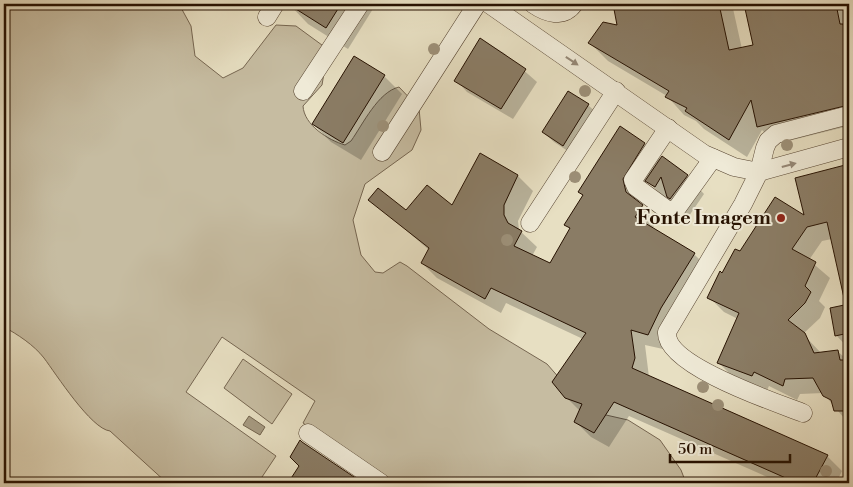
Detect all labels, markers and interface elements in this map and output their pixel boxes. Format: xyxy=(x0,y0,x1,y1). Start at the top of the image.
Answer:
one-way arrow xyxy=(565,56,579,66)
one-way arrow xyxy=(781,160,796,168)
place label: Fonte Imagem xyxy=(637,206,771,231)
marker: Fonte Imagem xyxy=(775,212,787,224)
scale bar xyxy=(670,432,790,464)
text: 50 m xyxy=(678,440,712,459)

